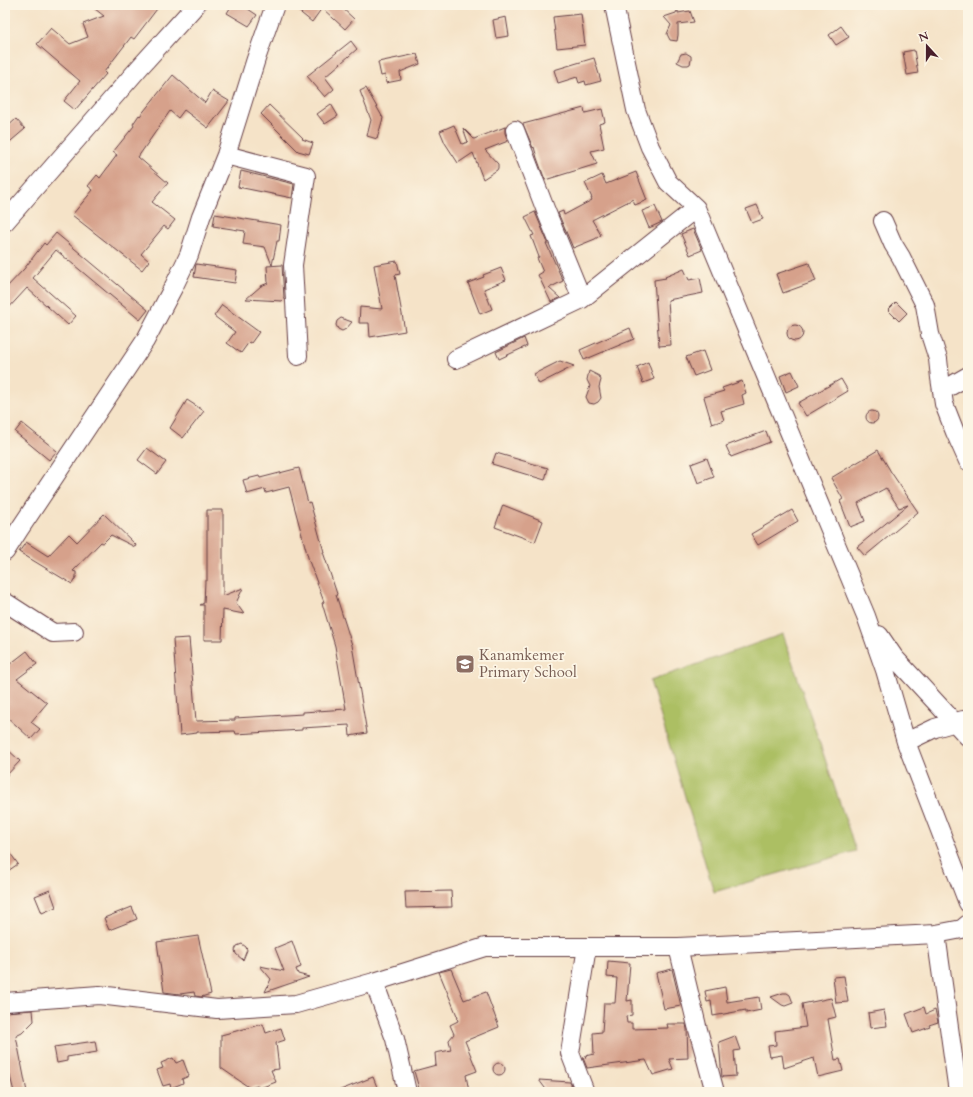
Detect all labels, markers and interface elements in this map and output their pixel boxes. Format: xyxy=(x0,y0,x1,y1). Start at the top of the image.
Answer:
north arrow xyxy=(907,26,947,66)
text: N xyxy=(916,28,931,46)
place label: Kanamkemer Primary School xyxy=(479,645,577,682)
school or university icon: Kanamkemer Primary School xyxy=(454,653,476,675)

